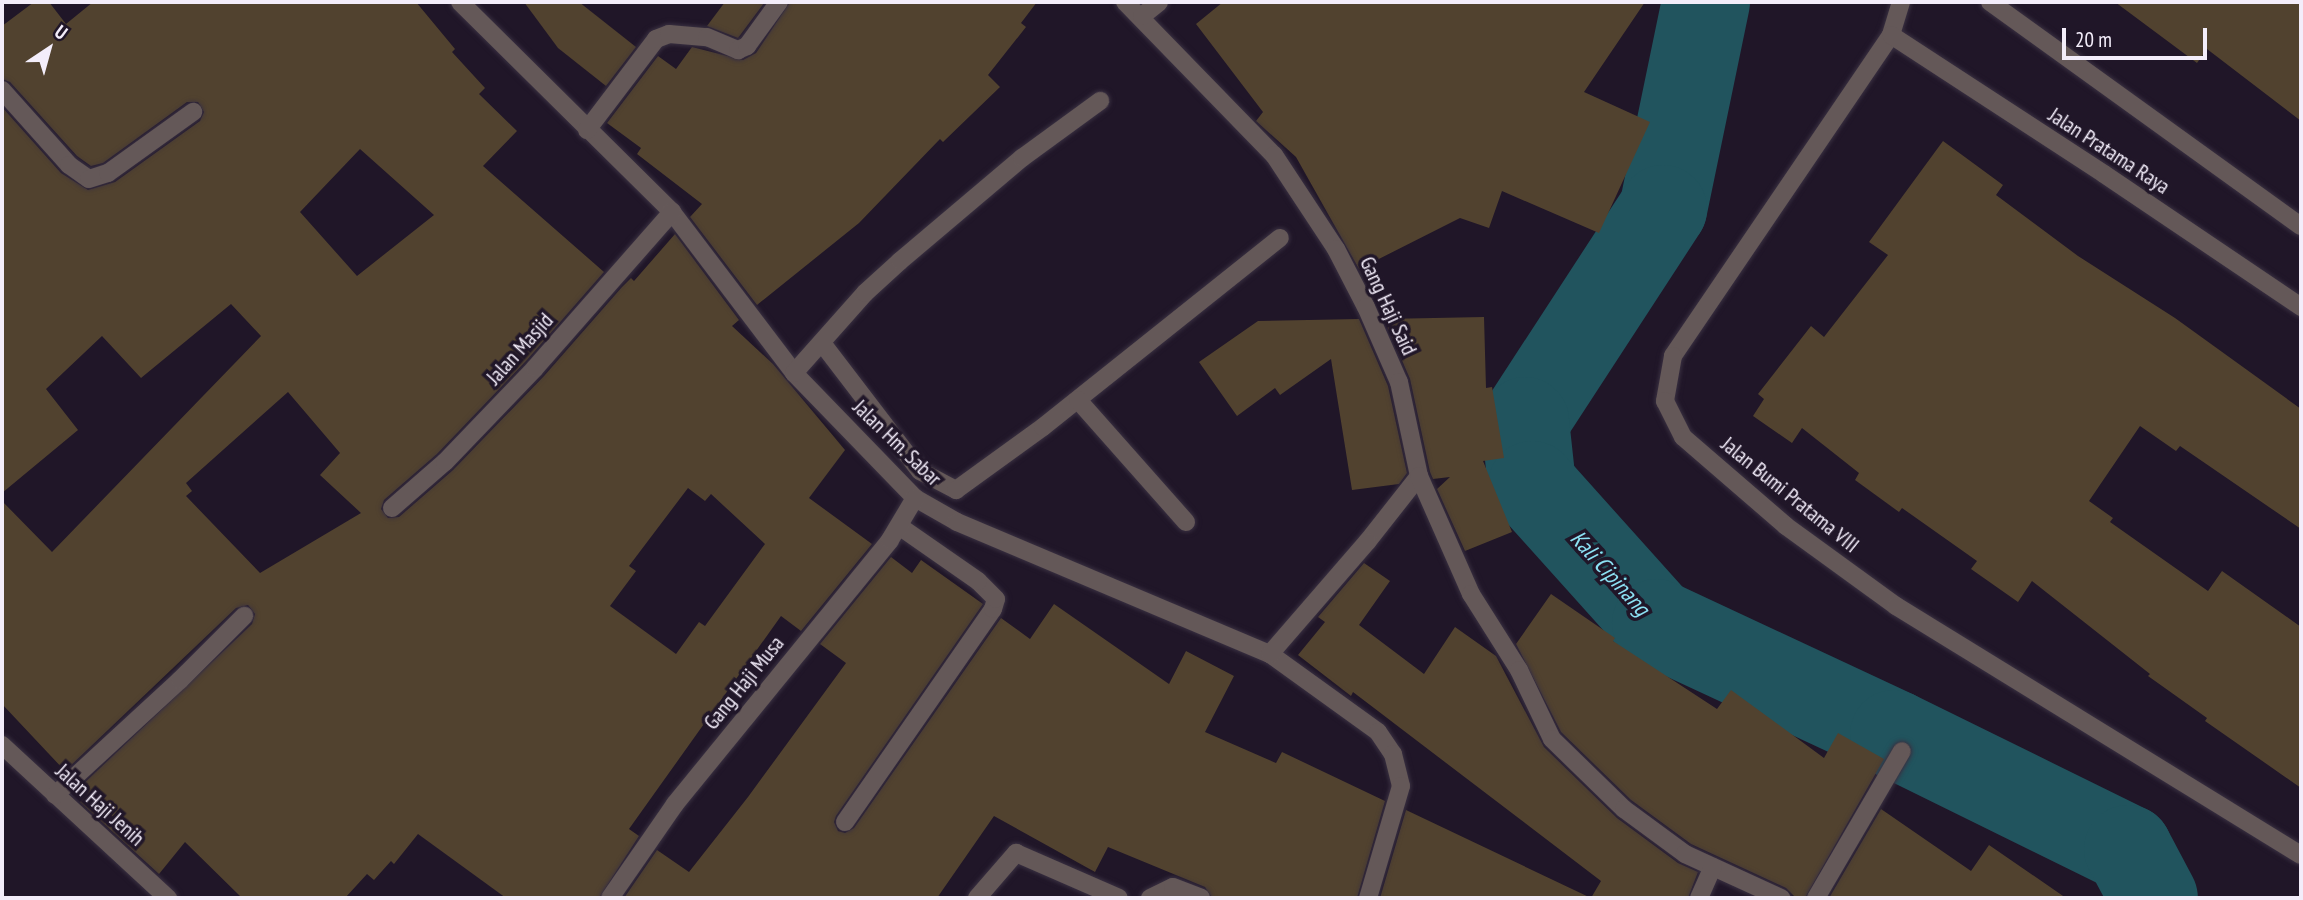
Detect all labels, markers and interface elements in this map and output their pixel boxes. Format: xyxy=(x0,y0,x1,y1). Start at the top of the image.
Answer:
north arrow xyxy=(14,14,84,84)
scale bar xyxy=(2065,14,2210,58)
text: U xyxy=(50,19,72,45)
text: 20 m xyxy=(2075,26,2112,53)
street label: Jalan Pratama Raya xyxy=(2044,103,2174,199)
street label: Gang Haji Said xyxy=(1354,253,1422,359)
street label: Jalan Masjid xyxy=(481,308,559,390)
street label: Jalan Hm. Sabar xyxy=(847,394,947,492)
street label: Jalan Bumi Pratama VIII xyxy=(1716,432,1864,558)
water label: Kali Cipinang xyxy=(1565,525,1655,621)
street label: Gang Haji Musa xyxy=(699,631,789,735)
street label: Jalan Haji Jenih xyxy=(51,759,149,851)

